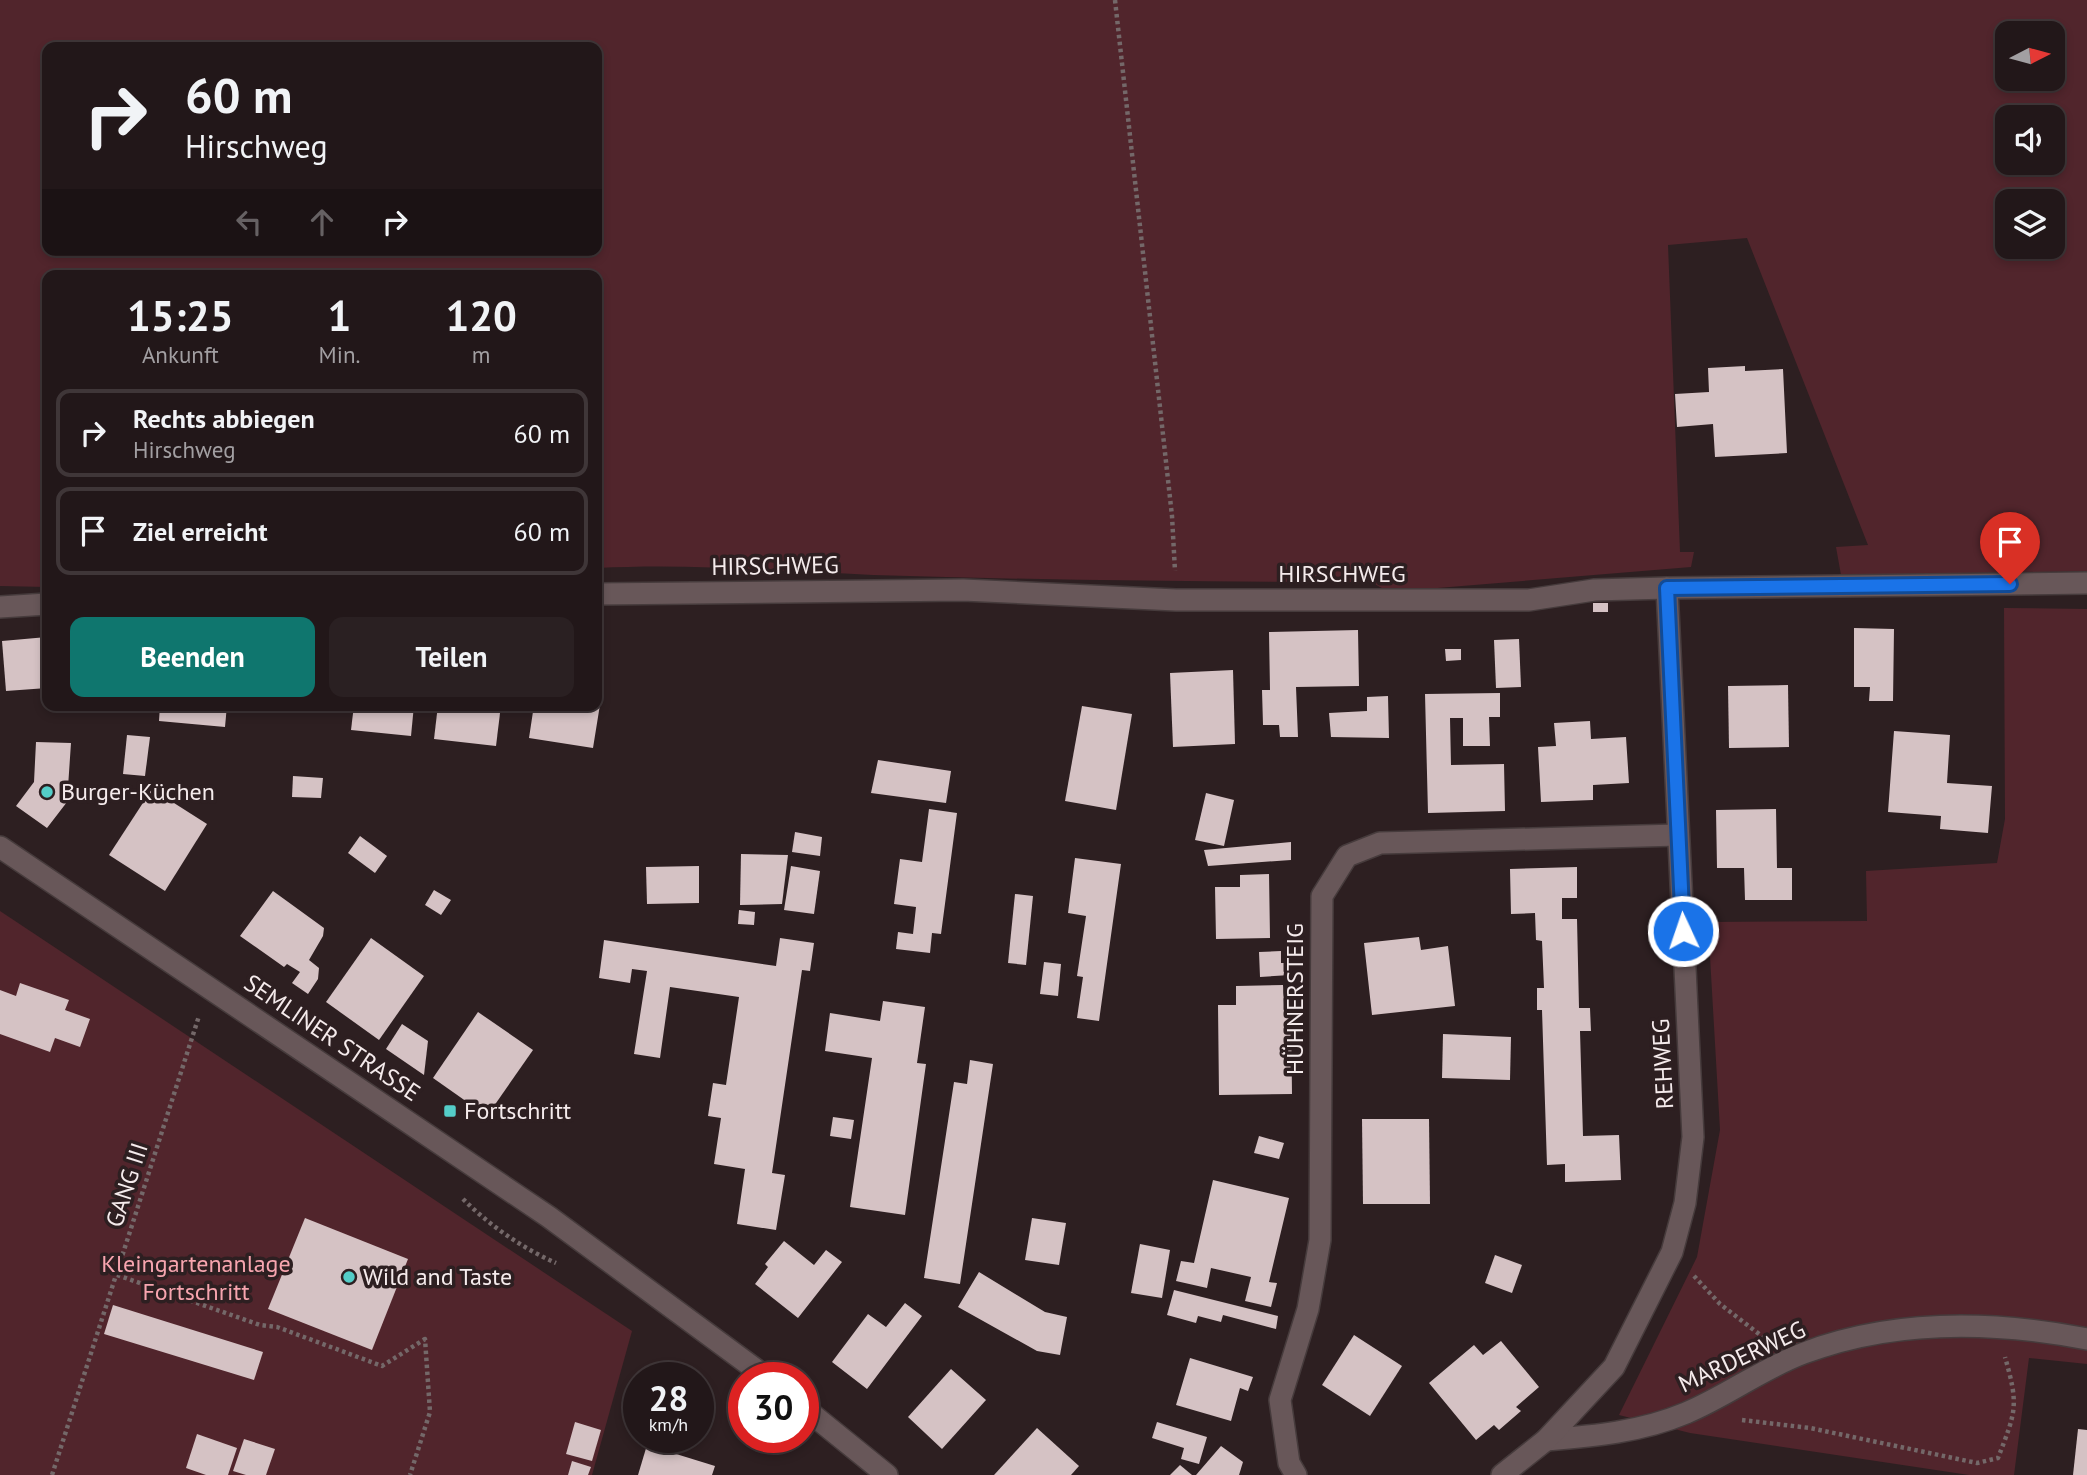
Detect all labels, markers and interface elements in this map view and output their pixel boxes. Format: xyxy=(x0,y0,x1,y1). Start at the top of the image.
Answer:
north arrow xyxy=(1995,21,2065,91)
map controls xyxy=(1995,21,2065,259)
text: 60 m xyxy=(185,63,292,127)
icon: right xyxy=(70,70,161,161)
button: sound xyxy=(1995,105,2065,175)
text: Hirschweg xyxy=(185,125,328,167)
button: layers xyxy=(1995,189,2065,259)
icon: left xyxy=(230,203,268,241)
icon: ahead xyxy=(303,203,341,241)
icon: right xyxy=(376,203,414,241)
text: 15:25 xyxy=(127,288,234,343)
text: 1 xyxy=(328,288,351,343)
text: 120 xyxy=(445,288,517,343)
text: Ankunft xyxy=(142,340,219,369)
text: Min. xyxy=(319,340,360,369)
text: m xyxy=(472,340,491,369)
text: Rechts abbiegen xyxy=(133,402,315,435)
icon: right xyxy=(74,414,112,452)
text: 60 m xyxy=(514,417,570,450)
text: Hirschweg xyxy=(133,435,236,464)
icon: arrive xyxy=(74,512,112,550)
pin xyxy=(1980,512,2040,584)
text: Ziel erreicht xyxy=(133,515,268,548)
text: 60 m xyxy=(514,515,570,548)
icon: arrive xyxy=(1991,523,2029,561)
street label: HIRSCHWEG xyxy=(711,549,839,582)
street label: HIRSCHWEG xyxy=(1278,558,1406,589)
button: Beenden xyxy=(70,617,315,697)
button: Teilen xyxy=(329,617,574,697)
place label: Burger-Küchen xyxy=(61,776,215,807)
marker: Burger-Küchen xyxy=(39,784,55,800)
position arrow xyxy=(1646,894,1720,968)
street label: HÜHNERSTEIG xyxy=(1279,923,1310,1075)
street label: SEMLINER STRASSE xyxy=(238,967,426,1108)
street label: REHWEG xyxy=(1645,1018,1680,1110)
place label: Fortschritt xyxy=(464,1095,571,1126)
marker: Fortschritt xyxy=(442,1103,458,1119)
street label: GANG III xyxy=(98,1139,155,1231)
park label: Kleingartenanlage Fortschritt xyxy=(101,1248,291,1307)
place label: Wild and Taste xyxy=(363,1261,512,1292)
marker: Wild and Taste xyxy=(341,1269,357,1285)
street label: MARDERWEG xyxy=(1673,1314,1810,1399)
speed limit sign: 30 xyxy=(728,1362,819,1453)
text: 28 xyxy=(649,1375,688,1421)
text: km/h xyxy=(649,1413,688,1436)

